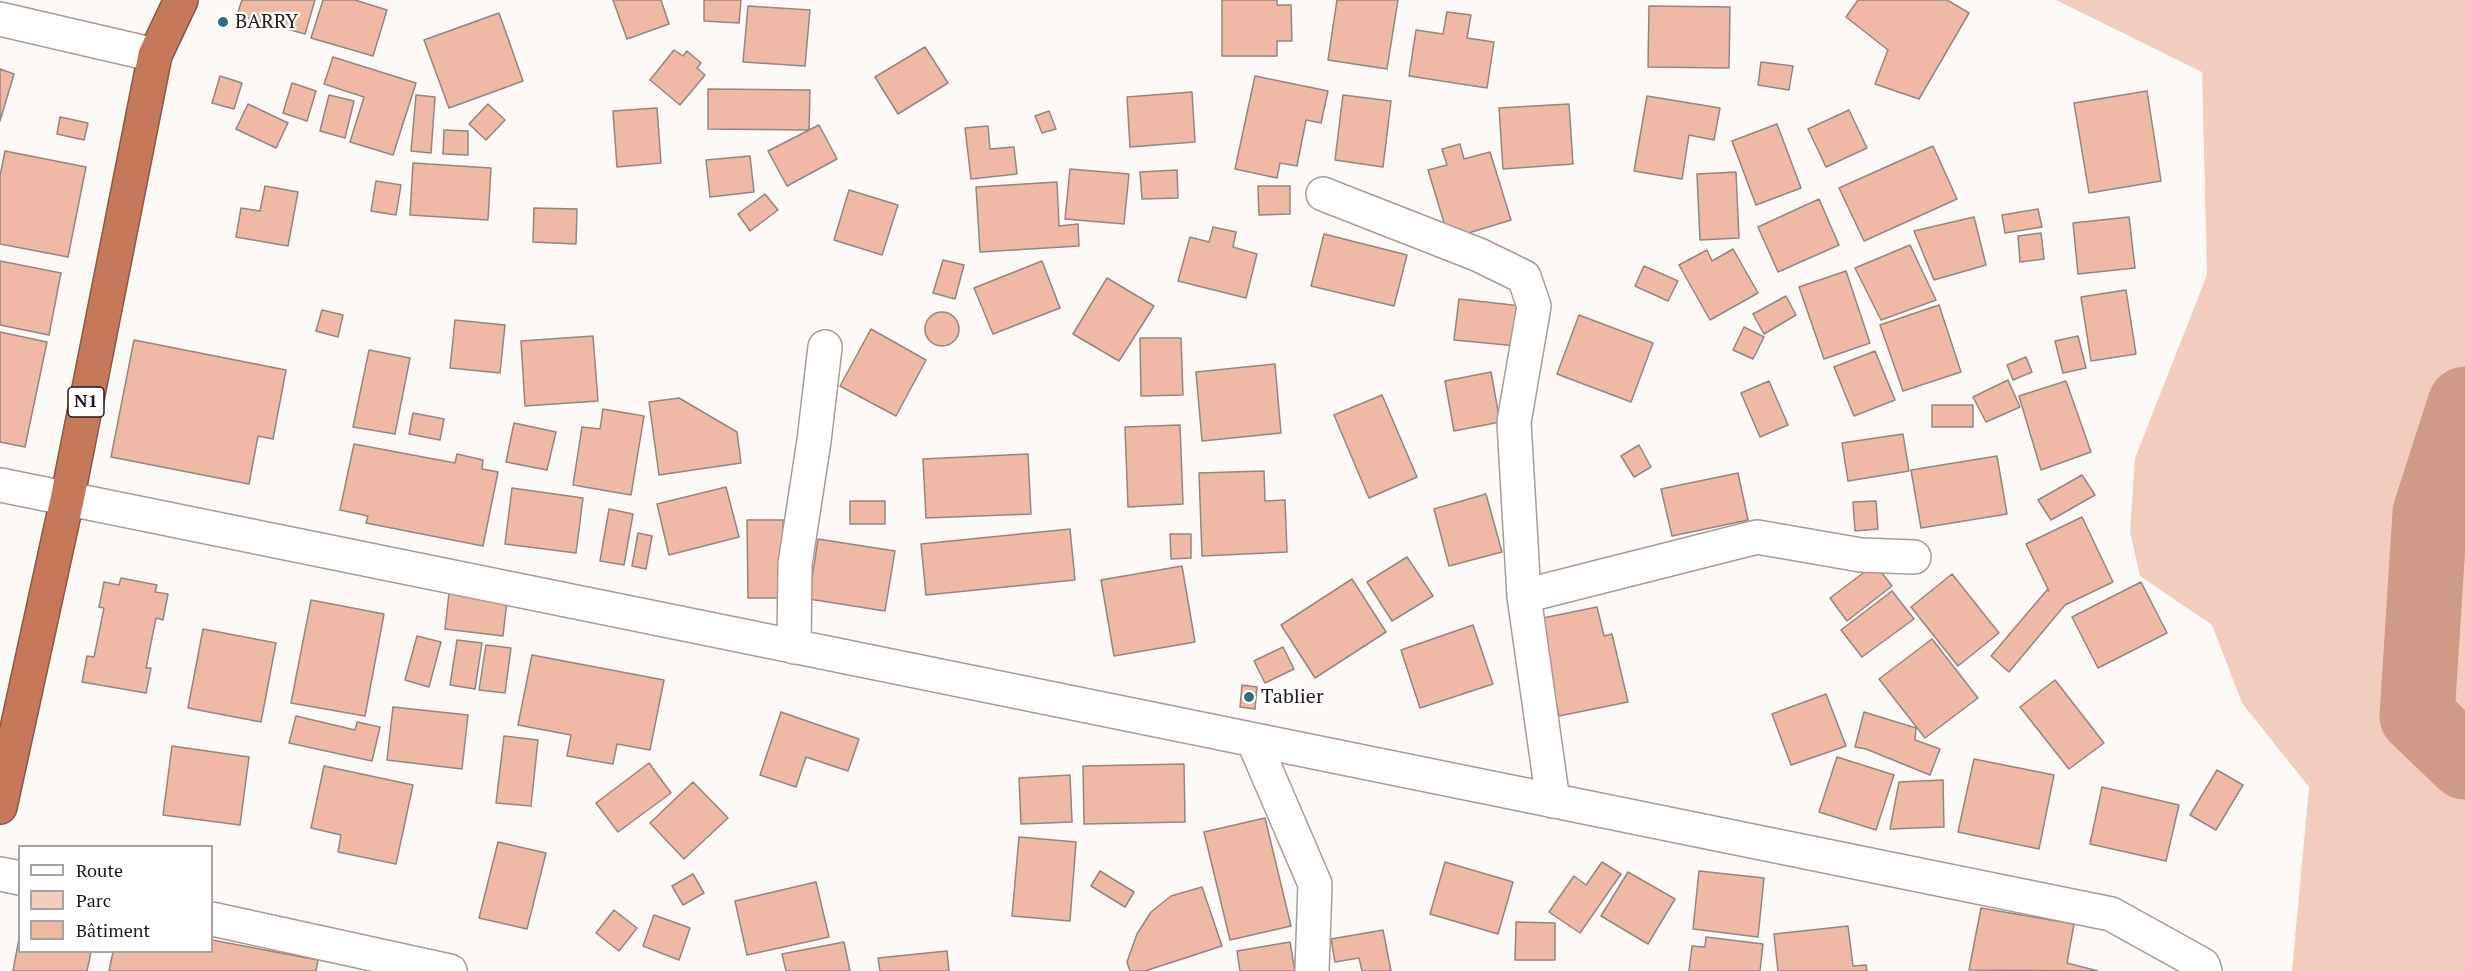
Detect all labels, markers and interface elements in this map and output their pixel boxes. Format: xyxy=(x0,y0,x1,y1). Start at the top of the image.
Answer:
place label: BARRY xyxy=(235,10,298,34)
marker: BARRY xyxy=(216,15,230,29)
road number: N1 xyxy=(68,387,104,417)
place label: Tablier xyxy=(1261,685,1324,709)
marker: Tablier xyxy=(1242,690,1256,704)
legend xyxy=(18,845,213,953)
text: Route xyxy=(76,858,123,882)
text: Parc xyxy=(76,888,111,912)
text: Bâtiment xyxy=(76,918,150,942)

